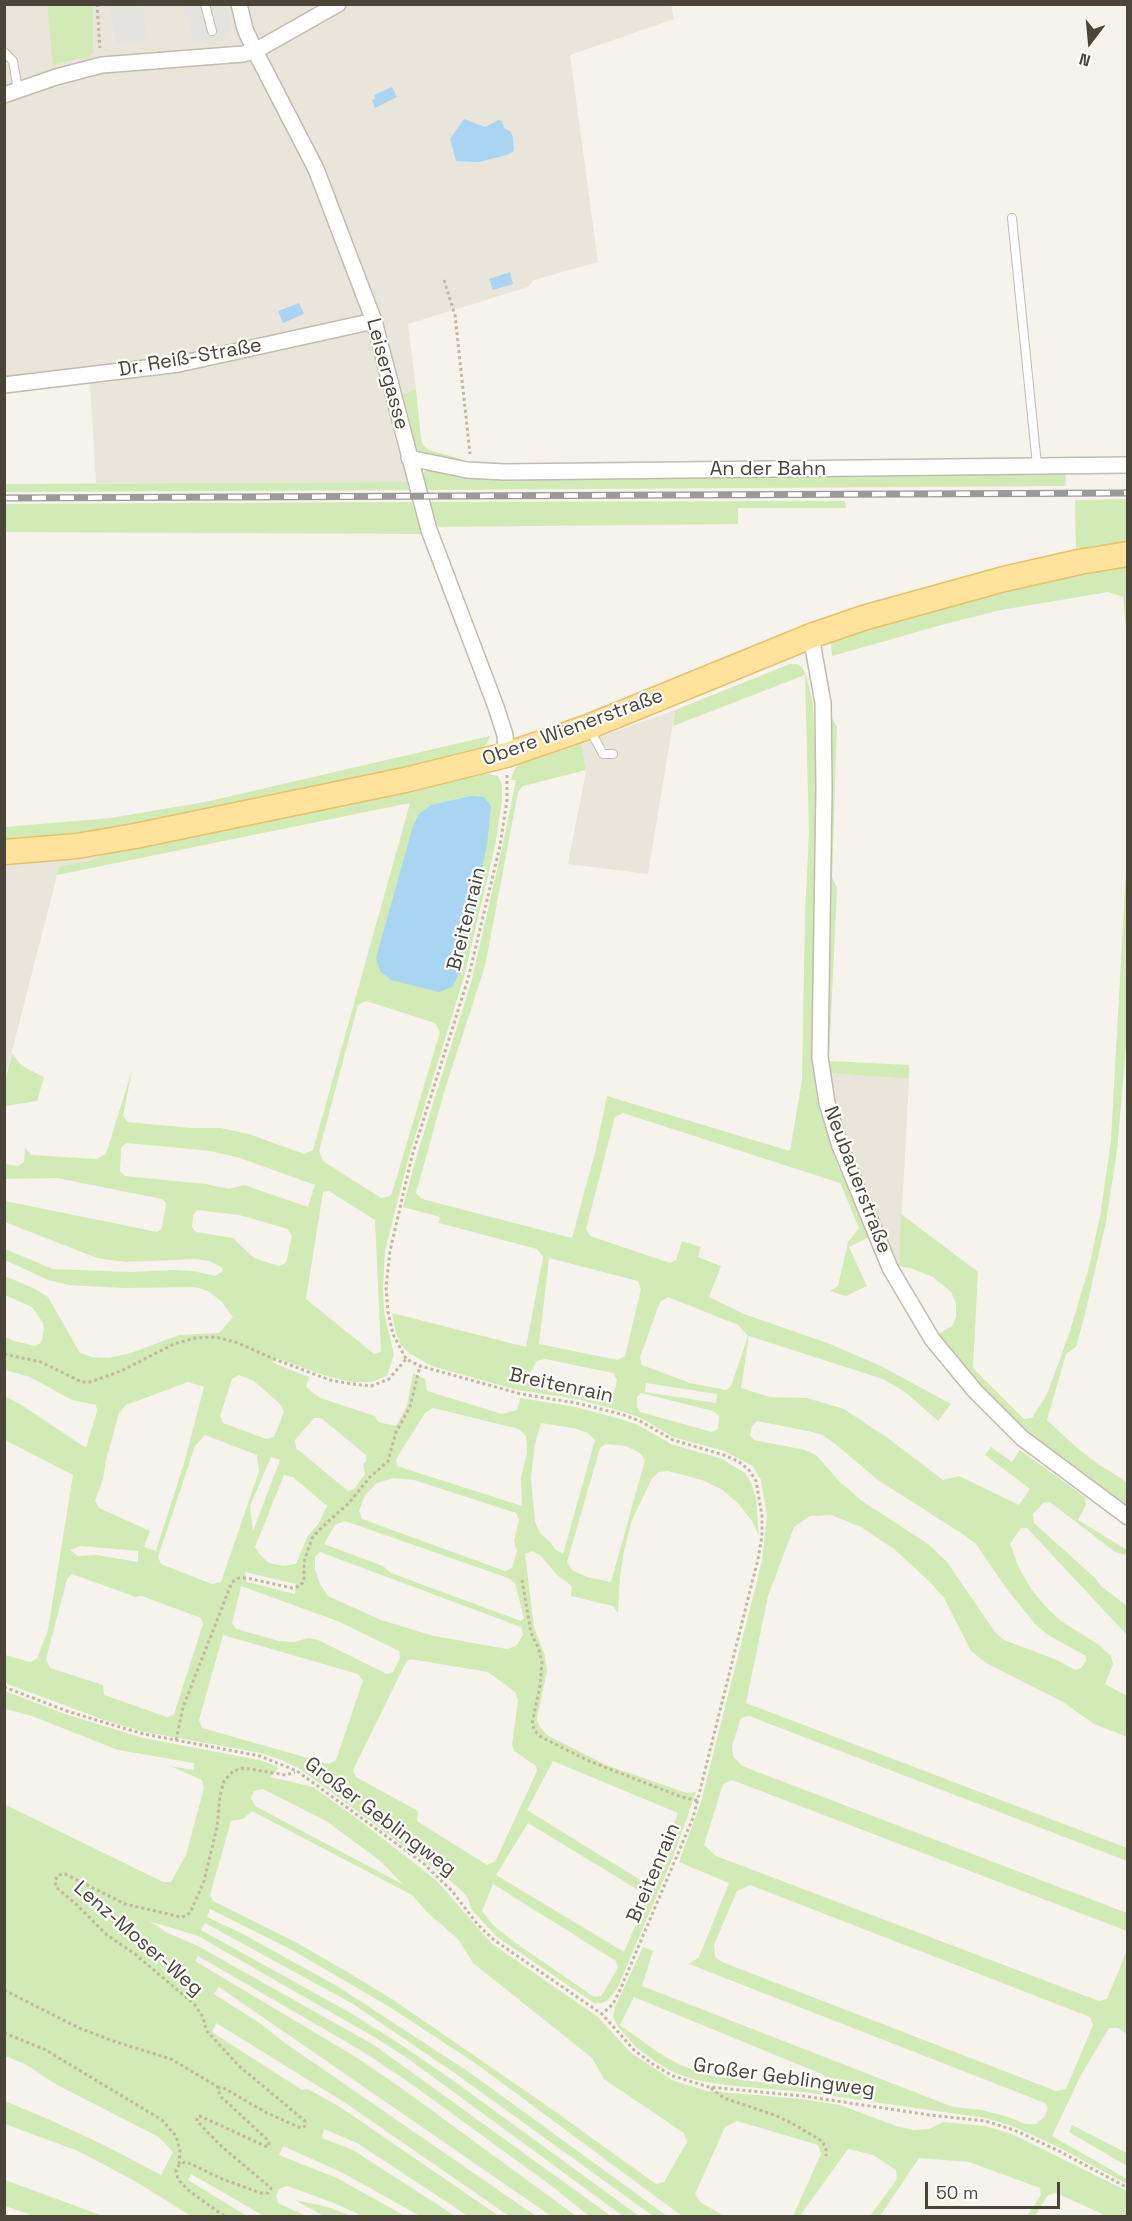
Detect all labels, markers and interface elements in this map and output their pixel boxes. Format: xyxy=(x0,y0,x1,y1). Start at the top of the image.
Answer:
north arrow xyxy=(1060,12,1120,72)
text: N xyxy=(1077,48,1093,71)
street label: Leisergasse xyxy=(361,316,413,432)
street label: Dr. Reiß-Straße xyxy=(116,334,264,382)
street label: An der Bahn xyxy=(710,458,826,482)
street label: Obere Wienerstraße xyxy=(479,684,667,772)
street label: Breitenrain xyxy=(443,865,491,973)
street label: Neubauerstraße xyxy=(818,1103,896,1257)
street label: Breitenrain xyxy=(507,1363,615,1409)
street label: Großer Geblingweg xyxy=(300,1752,460,1882)
street label: Breitenrain xyxy=(622,1820,686,1926)
street label: Lenz-Moser-Weg xyxy=(68,1876,208,2002)
street label: Großer Geblingweg xyxy=(692,2053,876,2103)
scale bar xyxy=(928,2170,1063,2208)
text: 50 m xyxy=(936,2181,978,2204)

